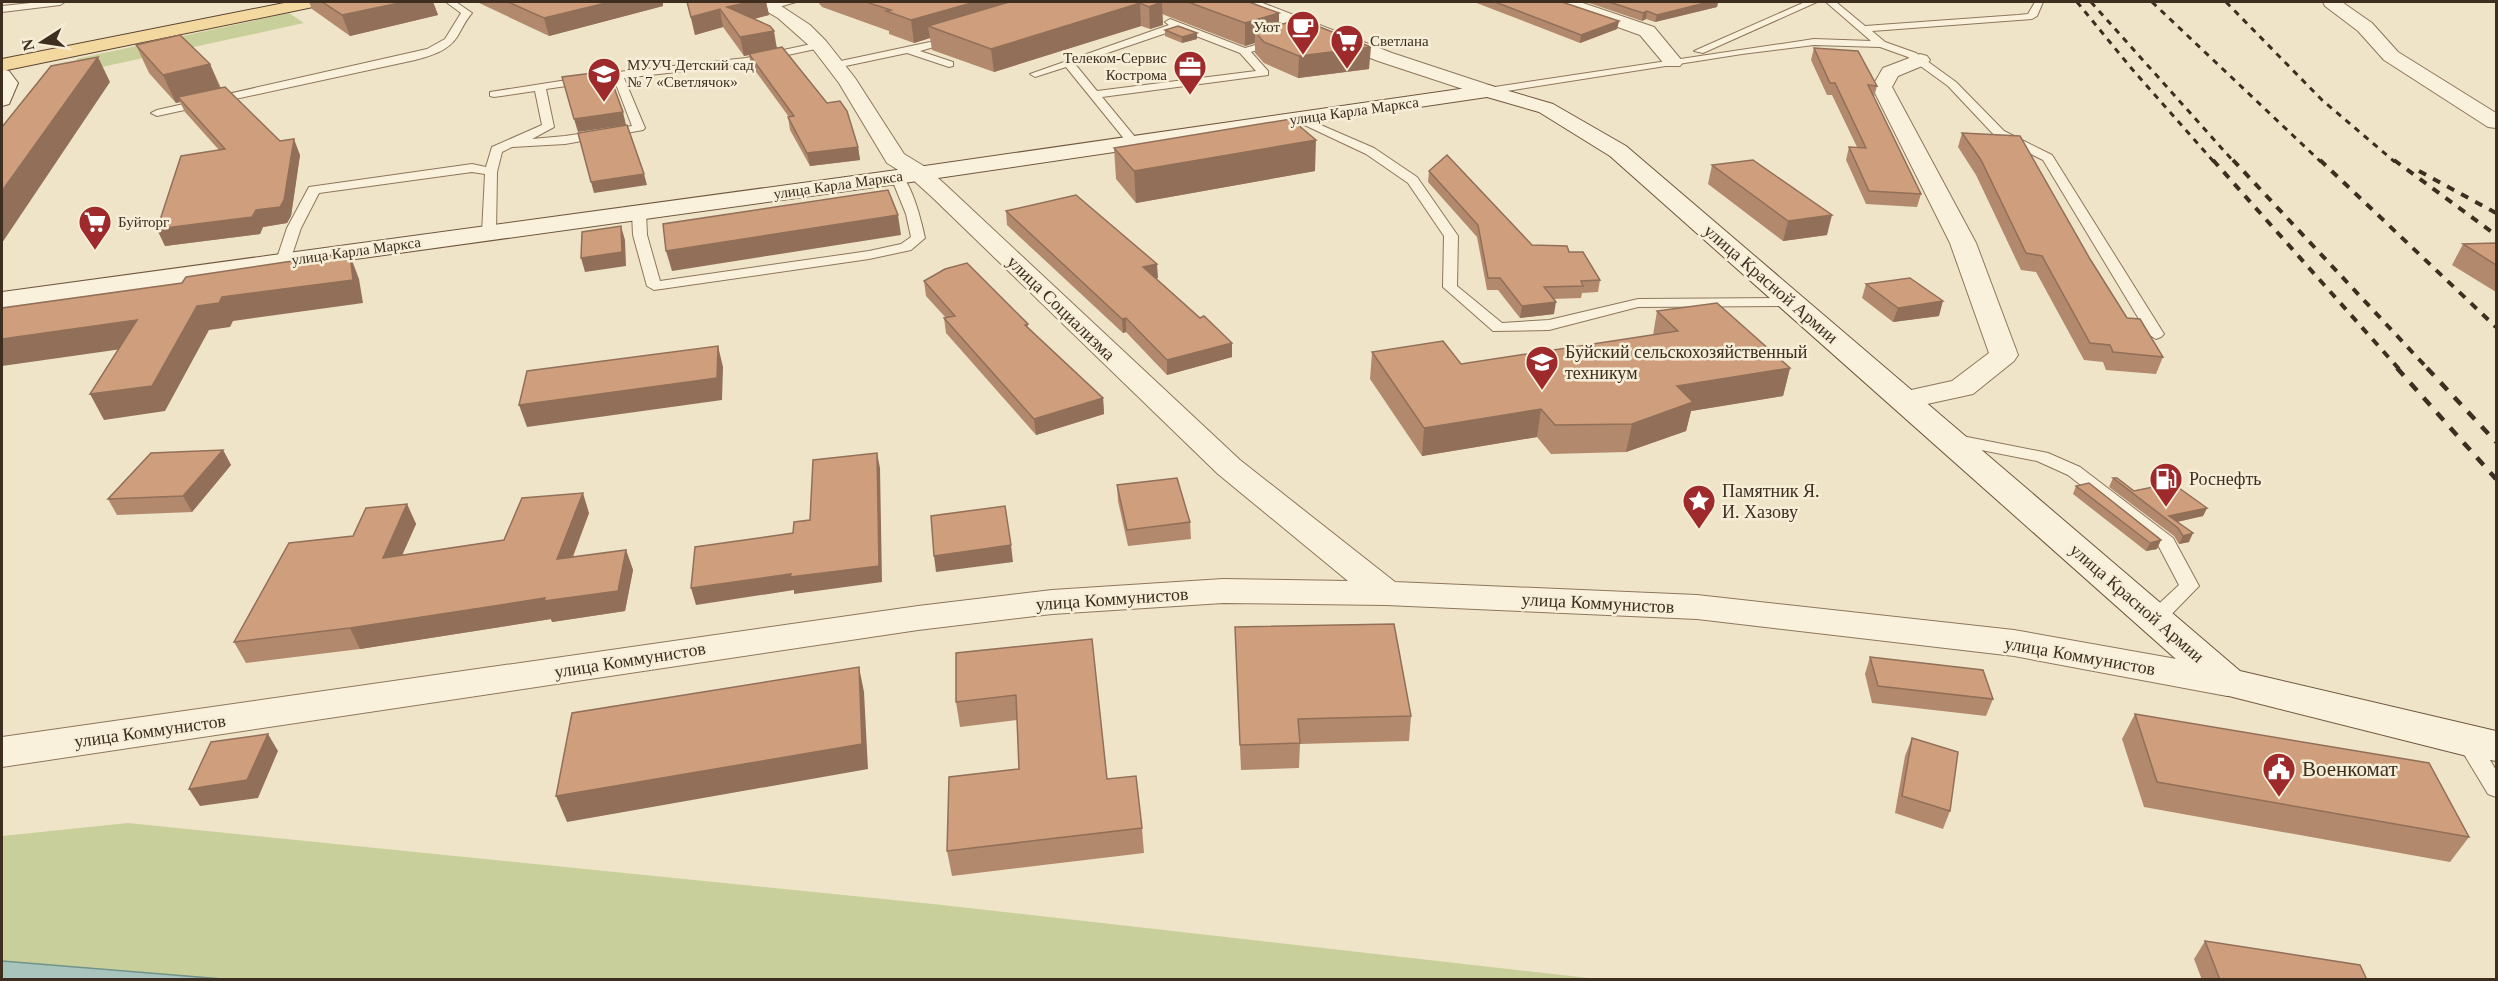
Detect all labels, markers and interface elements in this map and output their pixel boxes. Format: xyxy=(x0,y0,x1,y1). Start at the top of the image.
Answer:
cafe icon: Уют xyxy=(1285,9,1321,56)
north arrow xyxy=(12,12,72,72)
place label: Уют xyxy=(1253,19,1280,35)
supermarket icon: Светлана xyxy=(1329,23,1365,70)
place label: Светлана xyxy=(1370,33,1429,49)
text: N xyxy=(18,37,37,52)
office icon: Телеком-Сервис Кострома xyxy=(1172,49,1208,96)
place label: Телеком-Сервис Кострома xyxy=(1063,50,1167,83)
school or university icon: МУУЧ Детский сад № 7 «Светлячок» xyxy=(586,56,622,103)
place label: МУУЧ Детский сад № 7 «Светлячок» xyxy=(627,57,754,90)
street label: улица Карла Маркса xyxy=(1288,94,1420,128)
street label: улица Карла Маркса xyxy=(772,168,904,202)
supermarket icon: Буйторг xyxy=(77,204,113,251)
place label: Буйторг xyxy=(118,214,169,230)
street label: улица Красной Армии xyxy=(1700,220,1842,348)
street label: улица Карла Маркса xyxy=(290,234,422,268)
street label: улица Социализма xyxy=(1003,251,1119,365)
place label: Буйский сельскохозяйственный техникум xyxy=(1565,342,1808,383)
school or university icon: Буйский сельскохозяйственный техникум xyxy=(1524,344,1560,391)
fuel station icon: Роснефть xyxy=(2148,461,2184,508)
place label: Роснефть xyxy=(2189,469,2262,489)
place label: Памятник Я. И. Хазову xyxy=(1722,481,1820,522)
place icon: Памятник Я. И. Хазову xyxy=(1681,483,1717,530)
street label: улица Красной Армии xyxy=(2066,539,2208,667)
street label: улица Коммунистов xyxy=(1035,584,1189,614)
street label: улица Коммунистов xyxy=(1521,589,1675,617)
street label: улица Коммунистов xyxy=(2003,633,2157,679)
street label: улица Коммунистов xyxy=(553,638,707,682)
street label: улица Коммунистов xyxy=(73,710,227,752)
public building icon: Военкомат xyxy=(2261,751,2297,798)
place label: Военкомат xyxy=(2302,757,2398,781)

